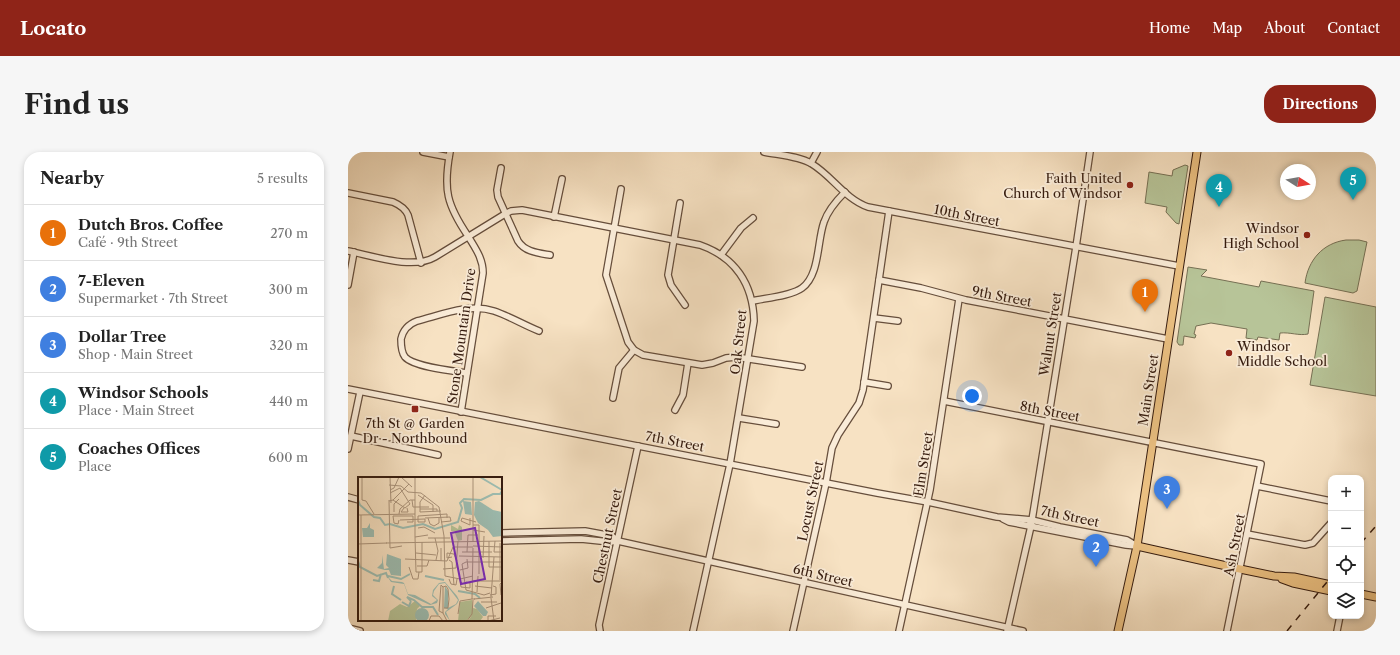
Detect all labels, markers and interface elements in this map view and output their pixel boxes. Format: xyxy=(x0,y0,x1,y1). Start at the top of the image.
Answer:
text: Locato xyxy=(20,17,86,40)
text: Home xyxy=(1149,19,1190,37)
text: Map xyxy=(1212,19,1242,37)
text: About xyxy=(1264,19,1305,37)
text: Contact xyxy=(1327,19,1380,37)
button: Directions xyxy=(1264,85,1376,123)
text: Find us xyxy=(24,87,129,121)
north arrow xyxy=(1280,164,1316,200)
pin: 5 xyxy=(1340,167,1366,200)
text: Nearby xyxy=(40,168,104,188)
text: 5 results xyxy=(257,170,308,186)
place label: Faith United Church of Windsor xyxy=(1003,170,1123,201)
pin: 4 xyxy=(1206,174,1232,207)
marker: Faith United Church of Windsor xyxy=(1125,180,1135,190)
street label: 10th Street xyxy=(933,201,1002,229)
text: Dutch Bros. Coffee xyxy=(78,215,223,234)
place label: Windsor High School xyxy=(1223,220,1300,251)
text: 1 xyxy=(50,225,56,241)
text: 270 m xyxy=(270,225,308,241)
marker: Windsor High School xyxy=(1302,230,1312,240)
text: Café · 9th Street xyxy=(78,234,178,250)
street label: Stone Mountain Drive xyxy=(444,267,478,405)
text: 7-Eleven xyxy=(78,271,145,290)
pin: 1 xyxy=(1132,279,1158,312)
text: 2 xyxy=(49,281,57,297)
text: 300 m xyxy=(269,281,308,297)
street label: 9th Street xyxy=(971,282,1034,310)
text: Supermarket · 7th Street xyxy=(78,290,228,306)
street label: Walnut Street xyxy=(1035,290,1065,378)
street label: Oak Street xyxy=(727,308,749,375)
text: Dollar Tree xyxy=(78,327,166,346)
text: 3 xyxy=(49,337,57,353)
text: 320 m xyxy=(270,337,308,353)
place label: Windsor Middle School xyxy=(1236,338,1327,369)
text: Shop · Main Street xyxy=(78,346,193,362)
marker: Windsor Middle School xyxy=(1224,348,1234,358)
street label: Main Street xyxy=(1134,353,1162,427)
text: Windsor Schools xyxy=(78,383,208,402)
your location xyxy=(962,386,982,406)
text: 4 xyxy=(49,393,57,409)
text: 440 m xyxy=(269,393,308,409)
street label: 8th Street xyxy=(1019,397,1082,425)
text: Place · Main Street xyxy=(78,402,194,418)
marker: 7th St @ Garden Dr - Northbound xyxy=(410,404,420,414)
place label: 7th St @ Garden Dr - Northbound xyxy=(362,415,468,446)
street label: 7th Street xyxy=(644,427,706,455)
street label: Elm Street xyxy=(910,430,936,497)
text: Coaches Offices xyxy=(78,439,200,458)
text: 5 xyxy=(49,449,57,465)
text: 600 m xyxy=(268,449,308,465)
text: Place xyxy=(78,458,111,474)
street label: Locust Street xyxy=(794,459,826,543)
map controls xyxy=(1328,475,1364,619)
button: + xyxy=(1328,475,1364,511)
pin: 3 xyxy=(1154,476,1180,509)
inset map xyxy=(358,477,502,621)
street label: Chestnut Street xyxy=(589,487,625,585)
street label: 7th Street xyxy=(1039,502,1101,530)
button: − xyxy=(1328,511,1364,547)
street label: Ash Street xyxy=(1220,512,1248,579)
pin: 2 xyxy=(1083,534,1109,567)
button: locate xyxy=(1328,547,1364,583)
street label: 6th Street xyxy=(792,560,855,590)
button: layers xyxy=(1328,583,1364,619)

